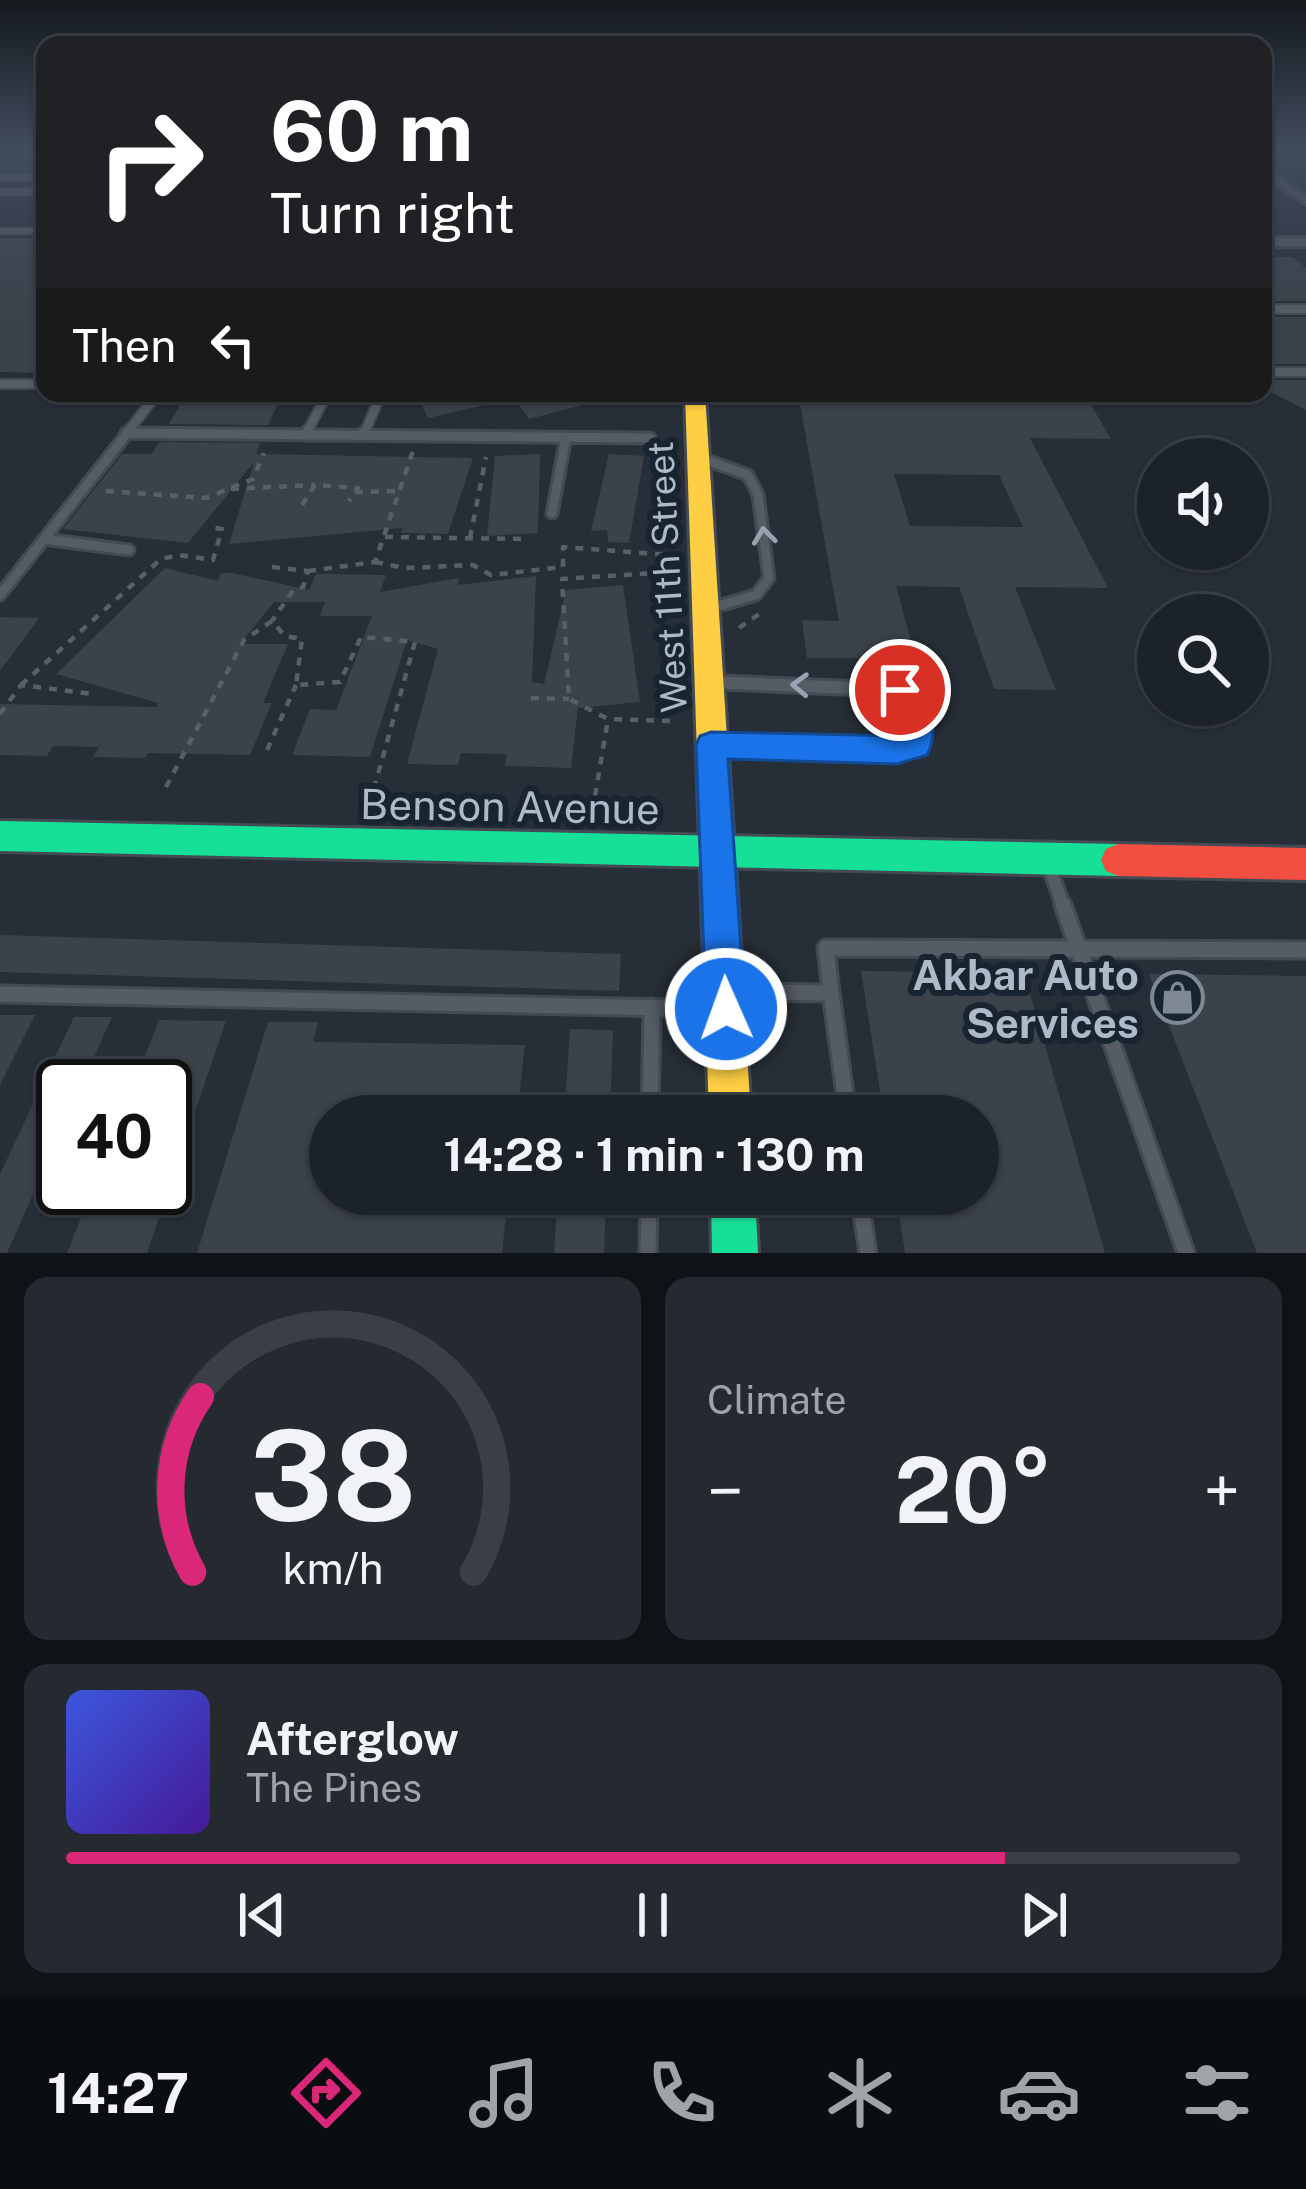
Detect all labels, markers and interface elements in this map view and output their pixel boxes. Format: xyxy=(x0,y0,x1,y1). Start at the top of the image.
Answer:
text: 60 m xyxy=(270,81,474,180)
icon: right xyxy=(72,84,228,240)
text: Turn right xyxy=(270,182,515,245)
icon: left xyxy=(200,312,266,378)
text: Then xyxy=(72,319,176,372)
map controls xyxy=(1137,438,1269,726)
button: sound xyxy=(1137,438,1269,570)
street label: West 11th Street xyxy=(639,440,695,714)
one-way arrow xyxy=(751,527,777,546)
button: search xyxy=(1137,594,1269,726)
pin xyxy=(849,639,951,741)
icon: arrive xyxy=(867,657,933,723)
one-way arrow xyxy=(790,672,809,698)
street label: Benson Avenue xyxy=(360,779,660,833)
position arrow xyxy=(663,946,789,1072)
place label: Akbar Auto Services xyxy=(912,950,1139,1047)
shop icon: Akbar Auto Services xyxy=(1150,970,1206,1026)
speed limit sign: 40 xyxy=(36,1059,192,1215)
text: 14:28 · 1 min · 130 m xyxy=(443,1128,865,1181)
text: Climate xyxy=(707,1377,847,1423)
text: 38 xyxy=(249,1402,416,1549)
text: 20° xyxy=(895,1437,1052,1543)
text: − xyxy=(707,1452,744,1530)
text: + xyxy=(1203,1452,1240,1530)
text: km/h xyxy=(282,1542,383,1593)
text: Afterglow xyxy=(246,1712,459,1765)
text: The Pines xyxy=(246,1765,422,1811)
icon: previous xyxy=(229,1882,295,1948)
icon: pause xyxy=(620,1882,686,1948)
icon: next xyxy=(1011,1882,1077,1948)
icon: directions xyxy=(284,2051,368,2135)
icon: music xyxy=(462,2051,546,2135)
icon: phone xyxy=(640,2051,724,2135)
icon: climate xyxy=(818,2051,902,2135)
icon: car xyxy=(997,2051,1081,2135)
icon: filters xyxy=(1175,2051,1259,2135)
text: 14:27 xyxy=(47,2062,189,2125)

